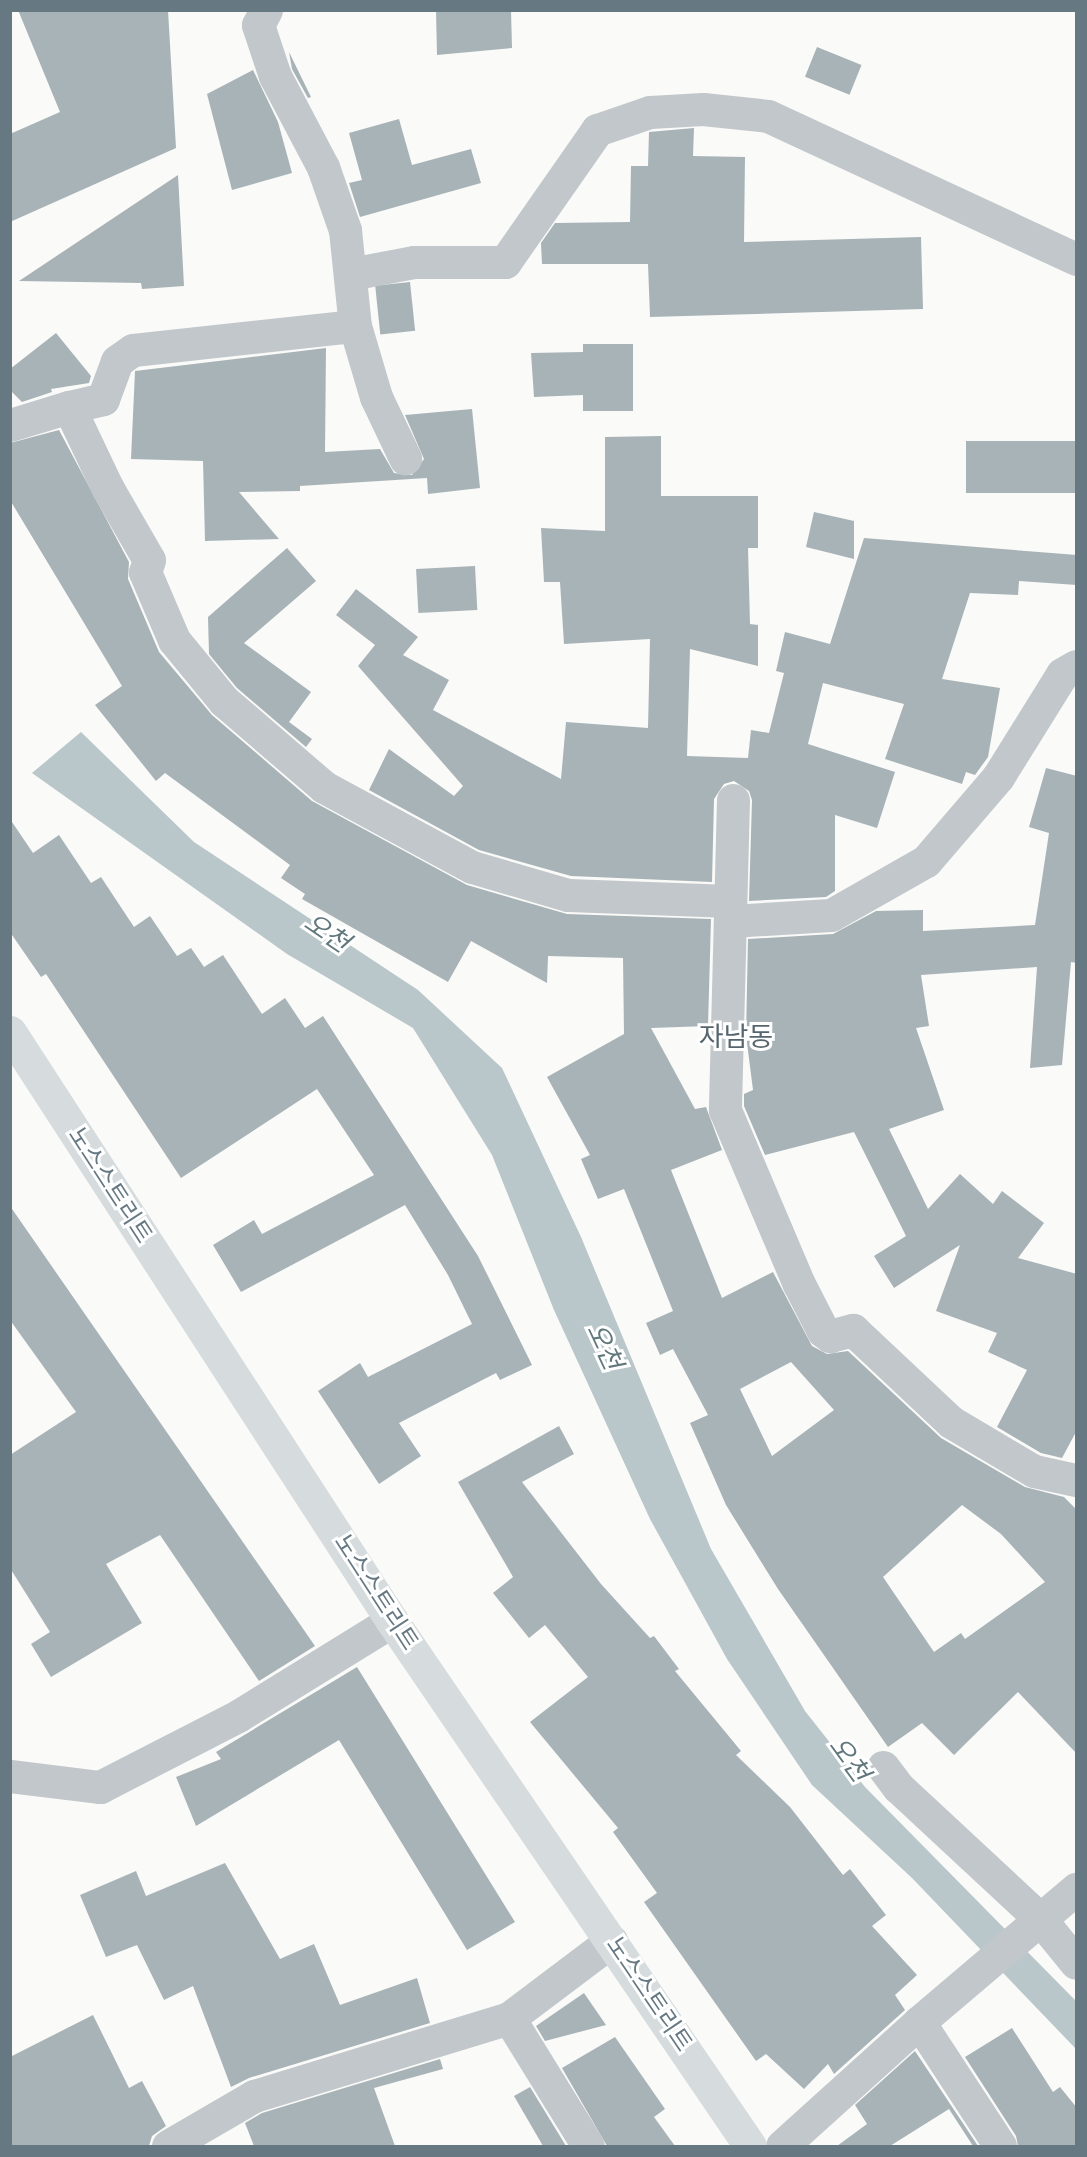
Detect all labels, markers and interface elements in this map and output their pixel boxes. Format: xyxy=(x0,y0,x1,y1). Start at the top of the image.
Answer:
water label: 오천 xyxy=(297,908,355,960)
district label: 자남동 xyxy=(699,1022,773,1054)
street label: 노스스트리트 xyxy=(61,1123,157,1249)
water label: 오천 xyxy=(579,1319,627,1375)
street label: 노스스트리트 xyxy=(327,1530,423,1656)
water label: 오천 xyxy=(821,1731,875,1789)
street label: 노스스트리트 xyxy=(599,1932,697,2058)

